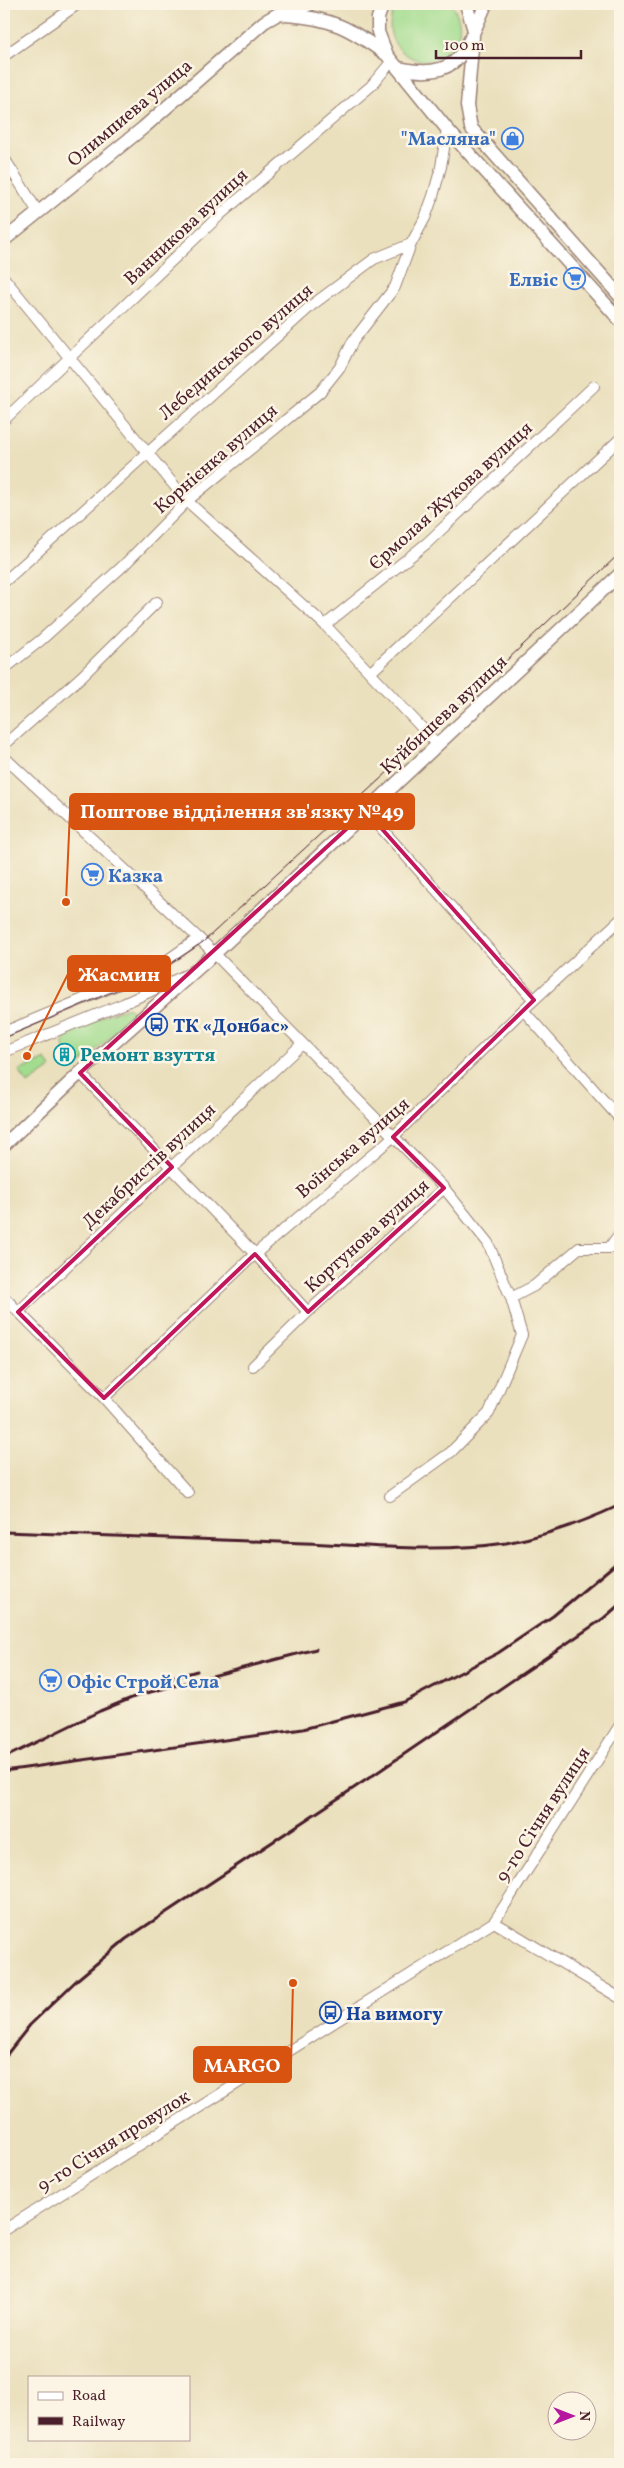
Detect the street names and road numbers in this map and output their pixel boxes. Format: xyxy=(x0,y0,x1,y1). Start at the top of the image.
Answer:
street label: Олимпиева улица xyxy=(62,54,198,174)
street label: Ванникова вулиця xyxy=(119,163,254,292)
street label: Лебединського вулиця xyxy=(154,278,319,427)
street label: Корнієнка вулиця xyxy=(149,398,284,521)
street label: Єрмолая Жукова вулиця xyxy=(364,416,539,577)
street label: Куйбишева вулиця xyxy=(375,650,514,781)
street label: Воїнська вулиця xyxy=(291,1092,416,1205)
street label: Декабристів вулиця xyxy=(77,1097,222,1235)
street label: Кортунова вулиця xyxy=(299,1173,435,1300)
street label: 9-го Січня вулиця xyxy=(490,1742,597,1888)
street label: 9-го Січня провулок xyxy=(33,2084,195,2199)

